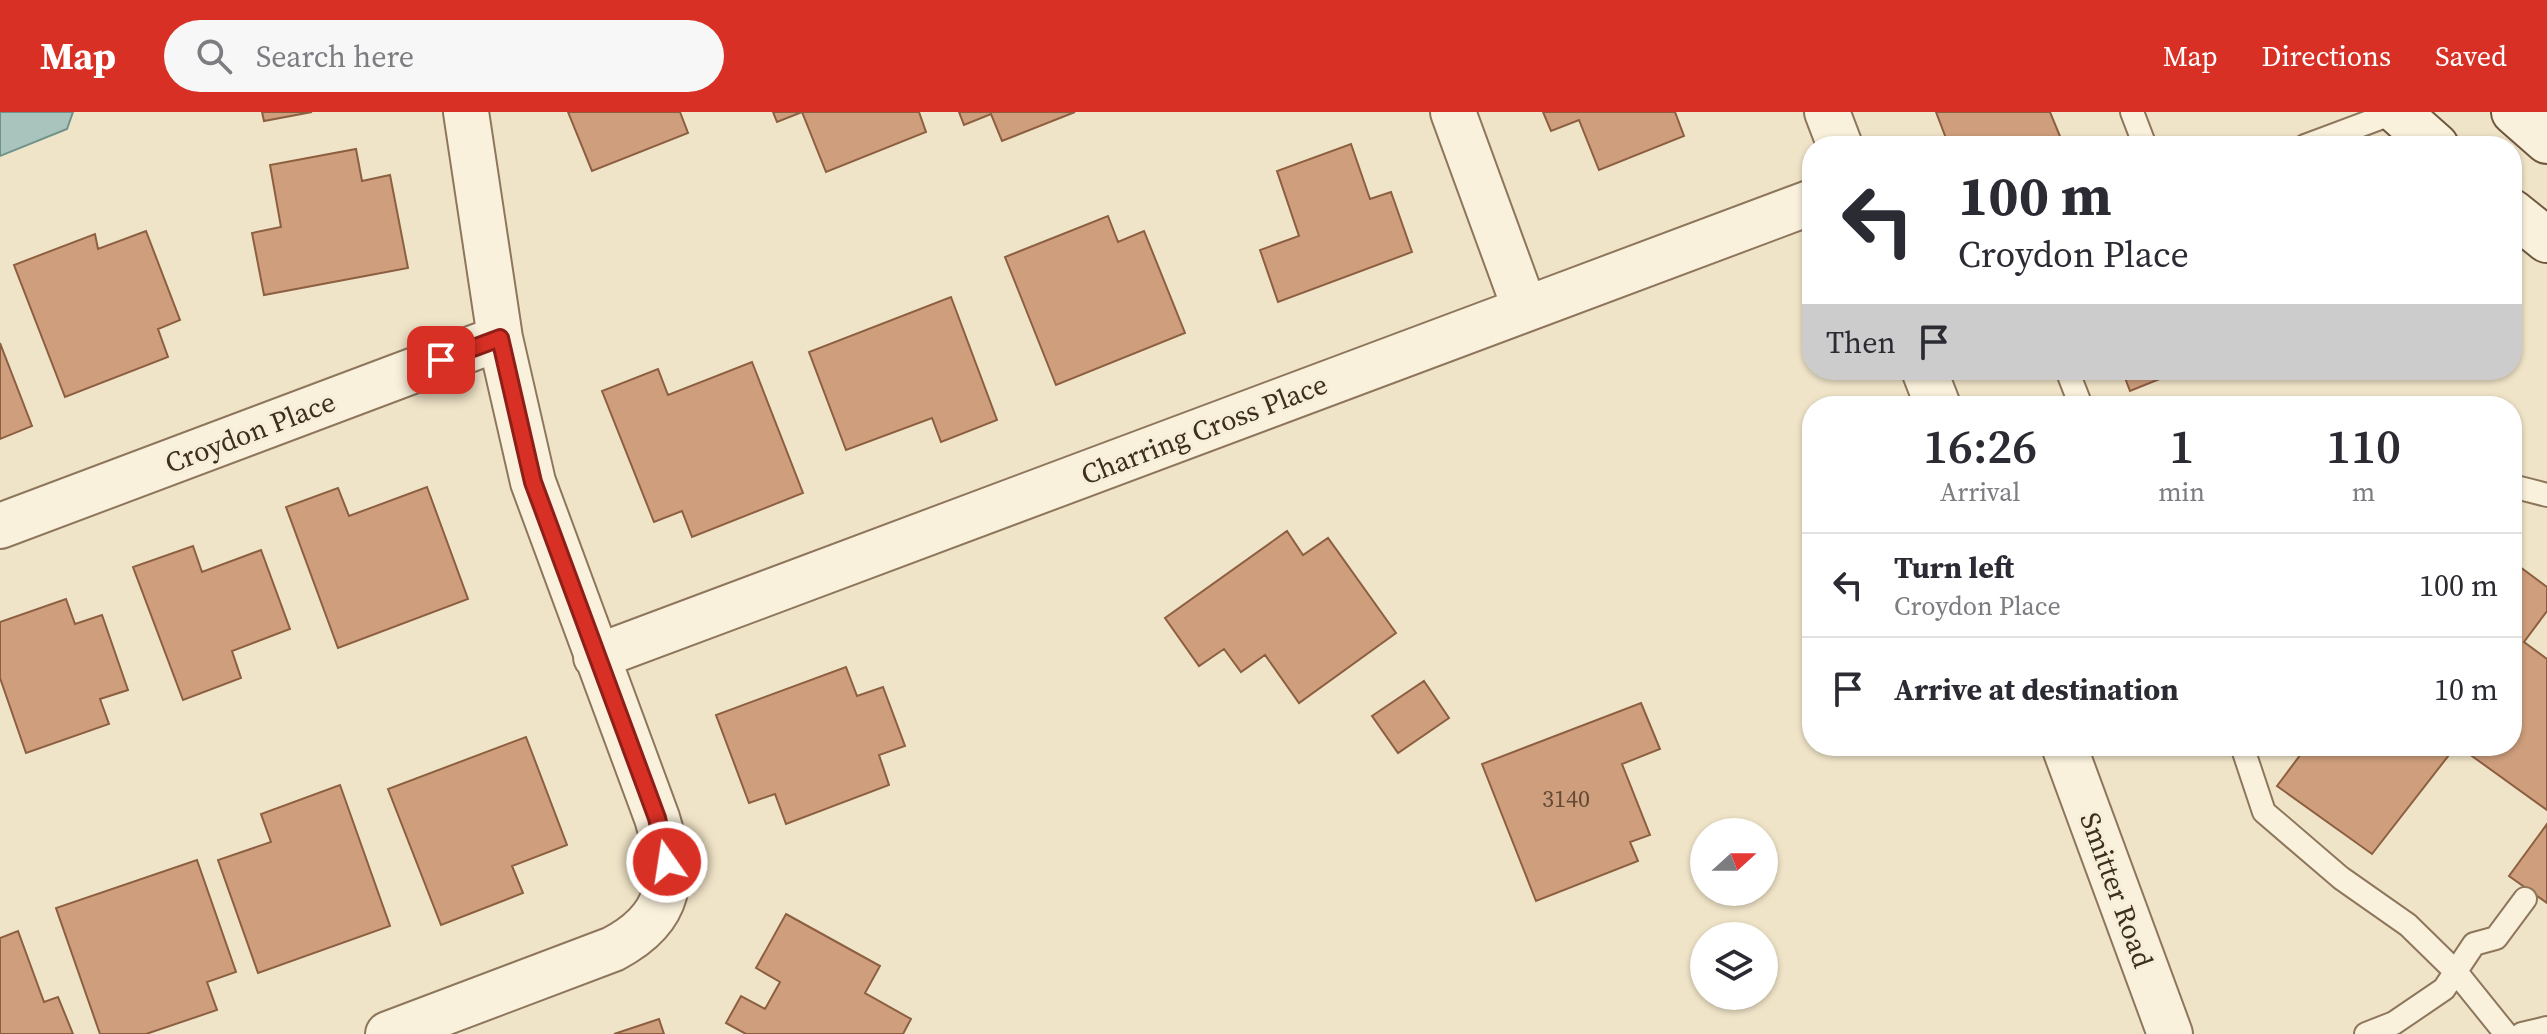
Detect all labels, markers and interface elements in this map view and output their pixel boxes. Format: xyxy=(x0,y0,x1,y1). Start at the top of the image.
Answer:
search box xyxy=(164,20,724,92)
text: Map xyxy=(40,30,116,82)
icon: search xyxy=(192,34,236,78)
text: Search here xyxy=(256,36,414,77)
text: Map xyxy=(2163,37,2218,75)
text: Directions xyxy=(2262,37,2391,75)
text: Saved xyxy=(2435,37,2507,75)
text: 100 m xyxy=(1958,157,2112,234)
icon: left xyxy=(1826,168,1930,272)
text: Croydon Place xyxy=(1958,230,2189,279)
icon: arrive xyxy=(1912,320,1956,364)
text: Then xyxy=(1826,322,1896,363)
pin xyxy=(407,326,475,394)
icon: arrive xyxy=(419,338,463,382)
street label: Charring Cross Place xyxy=(1075,365,1333,493)
street label: Croydon Place xyxy=(159,382,341,482)
text: 16:26 xyxy=(1923,413,2037,479)
text: 1 xyxy=(2169,413,2194,479)
text: 110 xyxy=(2326,413,2401,479)
text: Arrival xyxy=(1940,474,2020,510)
text: min xyxy=(2158,474,2205,510)
text: m xyxy=(2352,474,2375,510)
text: Turn left xyxy=(1894,547,2014,588)
icon: left xyxy=(1826,563,1870,607)
text: 100 m xyxy=(2419,565,2498,606)
text: Croydon Place xyxy=(1894,588,2061,624)
icon: arrive xyxy=(1826,667,1870,711)
text: Arrive at destination xyxy=(1894,669,2179,710)
text: 10 m xyxy=(2434,669,2498,710)
house number: 3140 xyxy=(1542,782,1590,815)
street label: Smitter Road xyxy=(2071,807,2163,973)
north arrow xyxy=(1690,818,1778,906)
map controls xyxy=(1690,818,1778,1010)
position arrow xyxy=(625,820,709,904)
button: layers xyxy=(1690,922,1778,1010)

